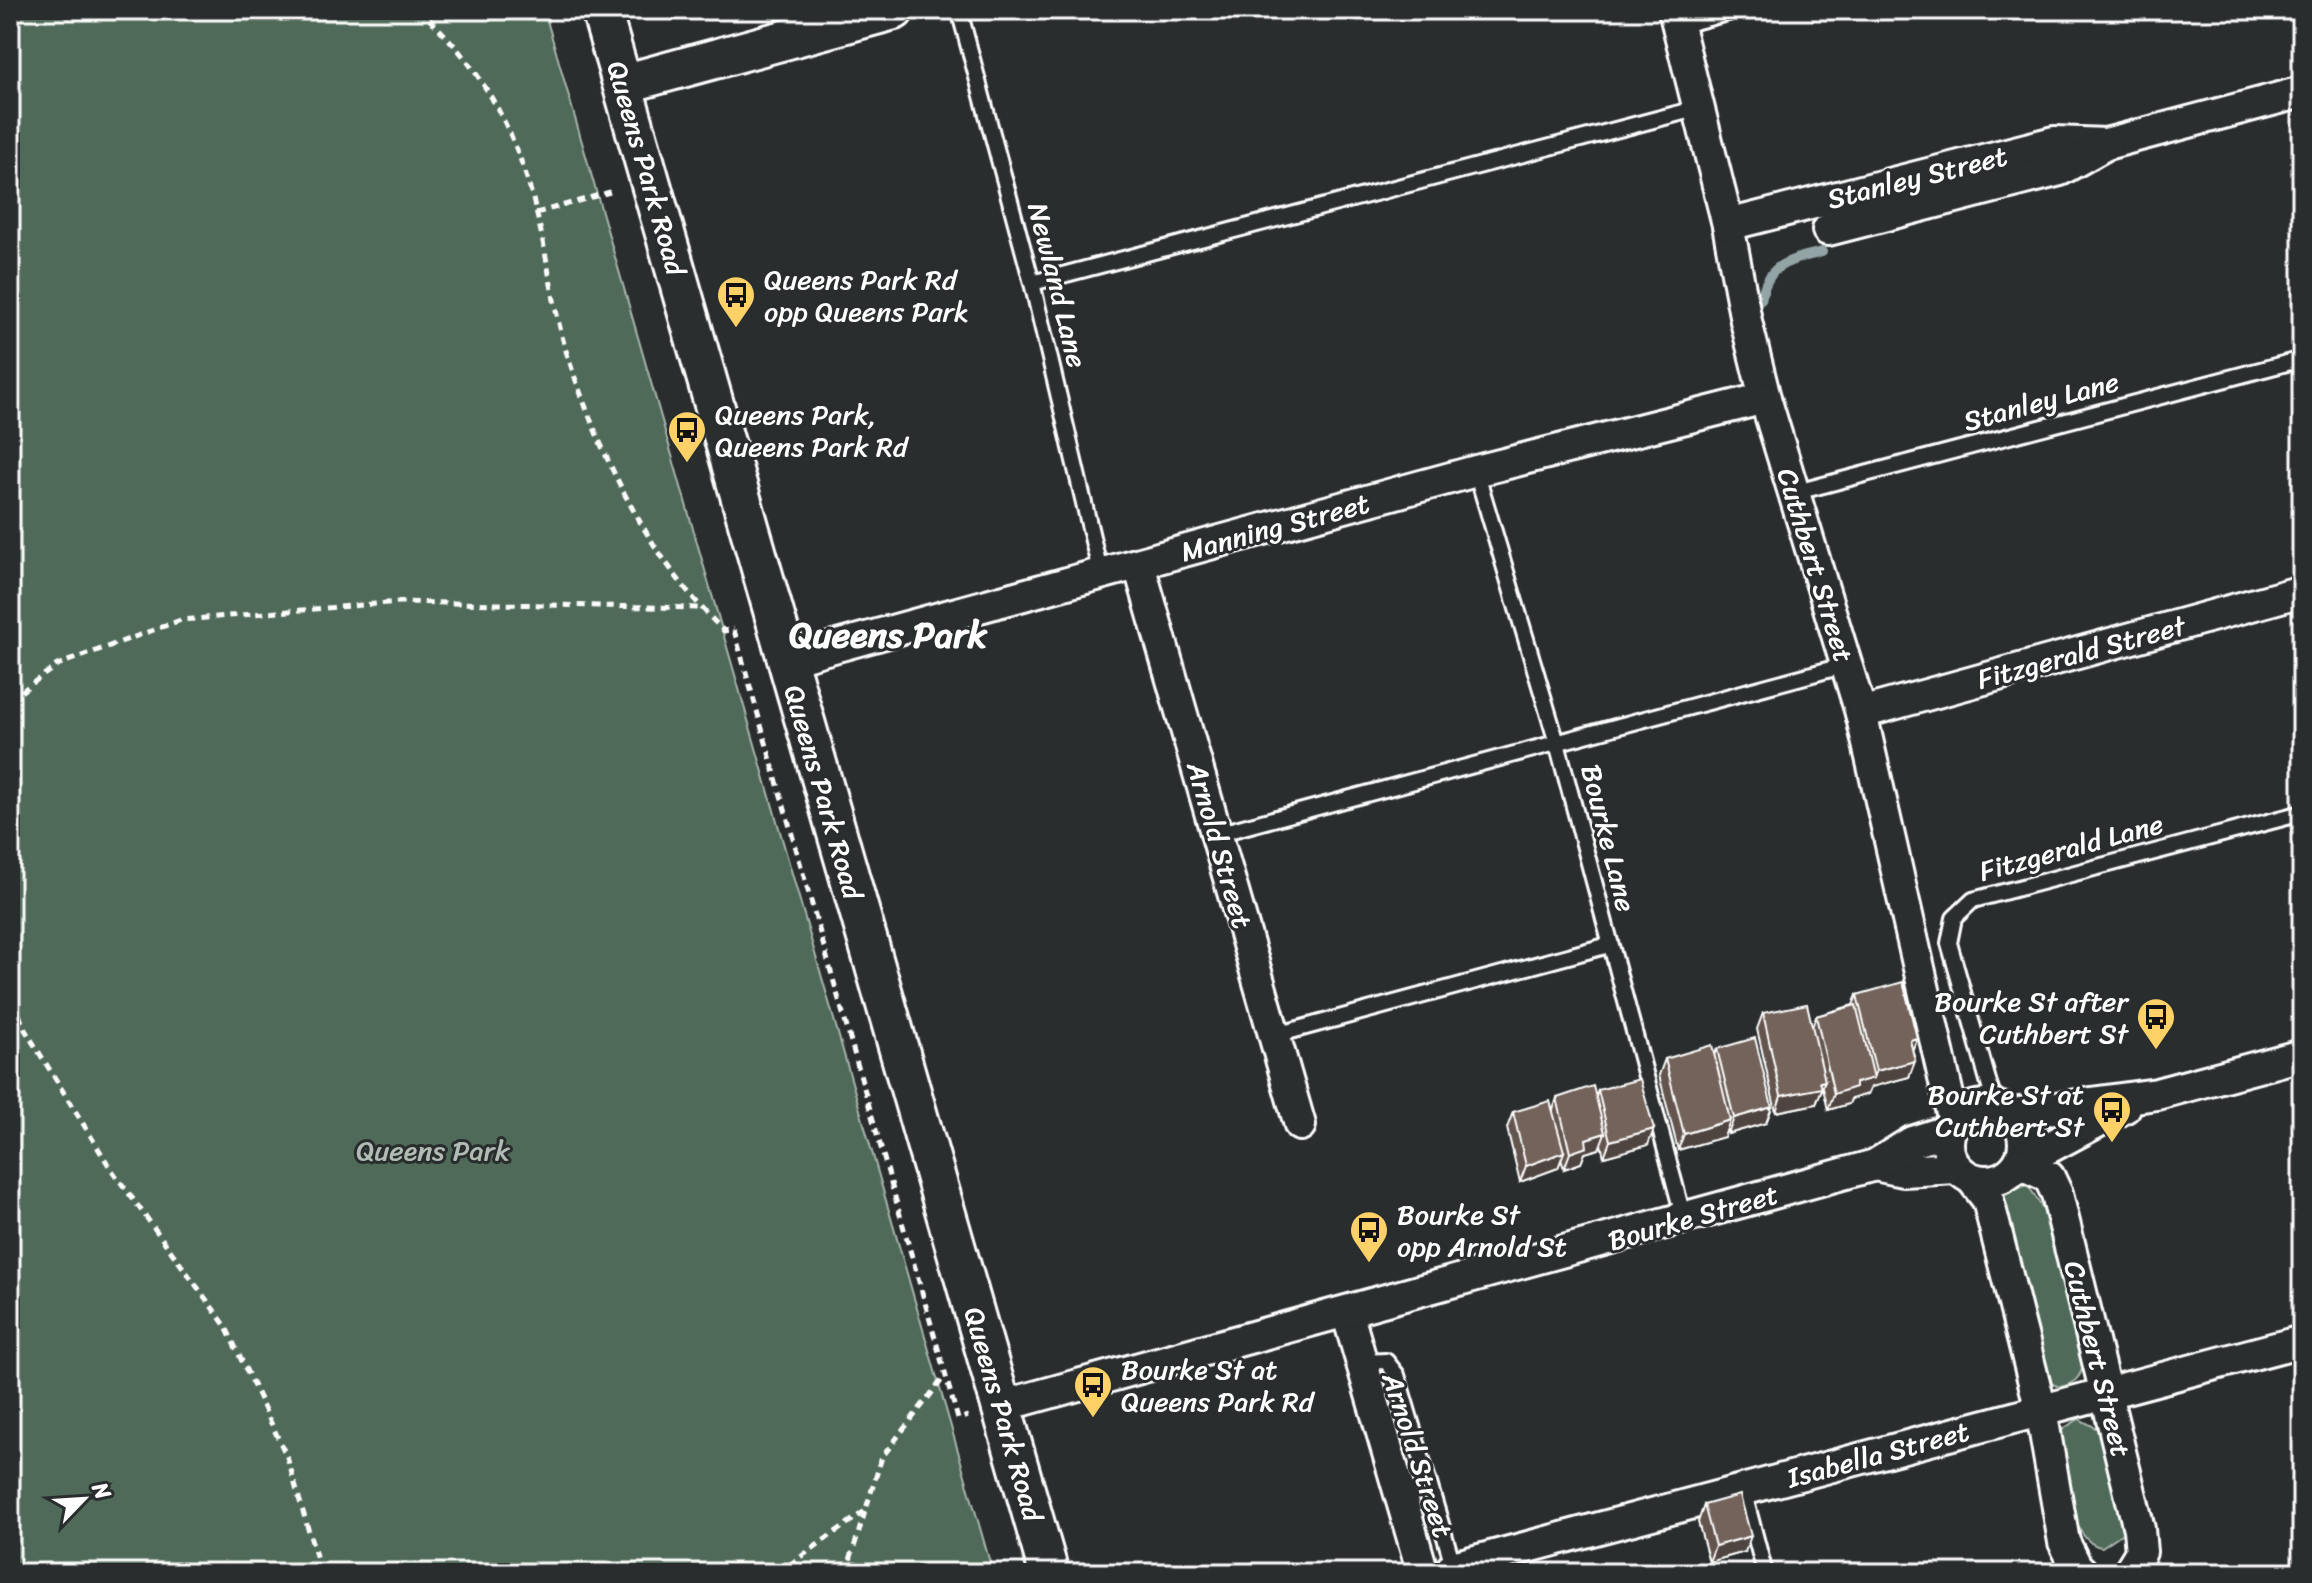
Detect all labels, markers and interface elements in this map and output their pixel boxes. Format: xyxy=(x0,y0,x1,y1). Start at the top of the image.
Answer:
street label: Queens Park Road xyxy=(593,55,701,283)
street label: Stanley Street xyxy=(1822,131,2013,224)
street label: Newland Lane xyxy=(1013,197,1102,373)
place label: Queens Park Rd opp Queens Park xyxy=(764,255,969,336)
bus stop icon: Queens Park Rd opp Queens Park xyxy=(715,274,757,329)
street label: Stanley Lane xyxy=(1958,357,2125,446)
place label: Queens Park, Queens Park Rd xyxy=(715,390,910,471)
bus stop icon: Queens Park, Queens Park Rd xyxy=(666,409,708,464)
street label: Cuthbert Street xyxy=(1763,462,1868,668)
street label: Manning Street xyxy=(1175,479,1375,576)
street label: Fitzgerald Street xyxy=(1971,601,2192,704)
district label: Queens Park xyxy=(789,603,988,667)
street label: Queens Park Road xyxy=(770,679,878,907)
street label: Arnold Street xyxy=(1172,755,1267,934)
street label: Bourke Lane xyxy=(1567,759,1651,917)
street label: Fitzgerald Lane xyxy=(1973,799,2169,896)
place label: Bourke St after Cuthbert St xyxy=(1934,977,2130,1058)
bus stop icon: Bourke St after Cuthbert St xyxy=(2135,996,2177,1051)
place label: Bourke St at Cuthbert St xyxy=(1928,1070,2086,1151)
bus stop icon: Bourke St at Cuthbert St xyxy=(2091,1089,2133,1144)
park label: Queens Park xyxy=(356,1126,510,1175)
street label: Bourke Street xyxy=(1602,1170,1784,1265)
place label: Bourke St opp Arnold St xyxy=(1397,1190,1567,1271)
bus stop icon: Bourke St opp Arnold St xyxy=(1348,1209,1390,1264)
street label: Cuthbert Street xyxy=(2049,1256,2146,1463)
street label: Queens Park Road xyxy=(950,1301,1058,1529)
place label: Bourke St at Queens Park Rd xyxy=(1121,1345,1316,1426)
bus stop icon: Bourke St at Queens Park Rd xyxy=(1072,1364,1114,1419)
street label: Arnold Street xyxy=(1367,1365,1467,1544)
street label: Isabella Street xyxy=(1781,1407,1975,1503)
north arrow xyxy=(44,1459,124,1539)
text: N xyxy=(80,1475,123,1507)

